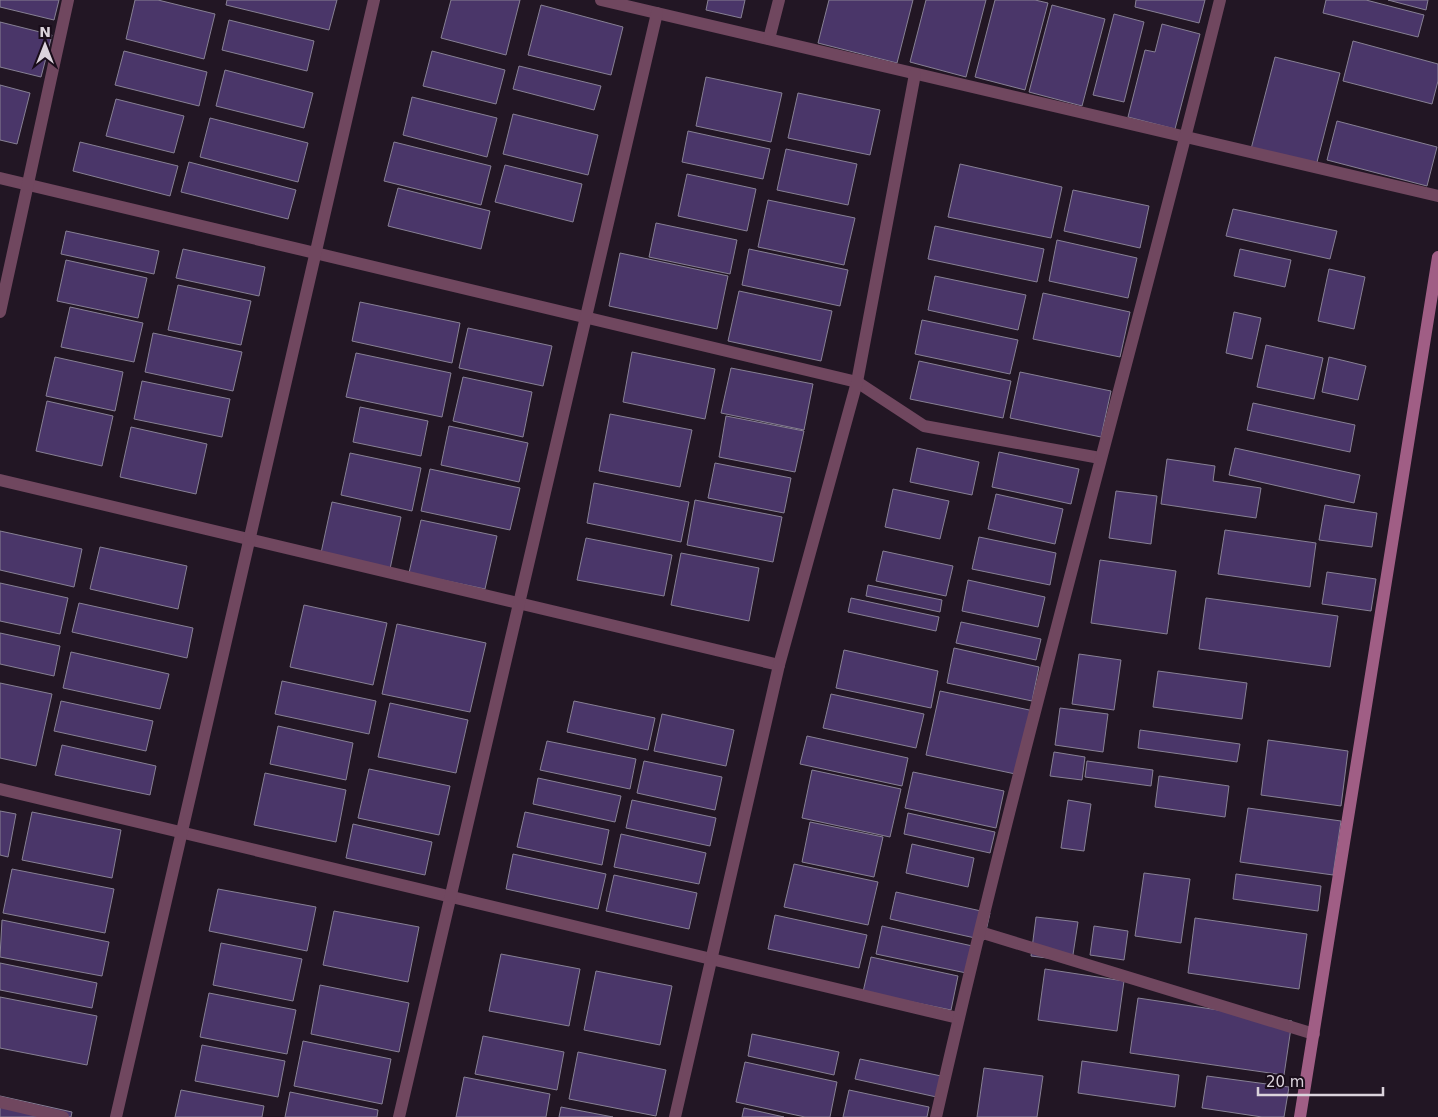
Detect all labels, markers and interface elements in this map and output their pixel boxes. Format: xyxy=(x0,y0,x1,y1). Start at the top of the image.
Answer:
north arrow xyxy=(20,20,70,70)
text: N xyxy=(39,24,51,40)
scale bar xyxy=(1258,1064,1383,1096)
text: 20 m xyxy=(1266,1073,1304,1091)

